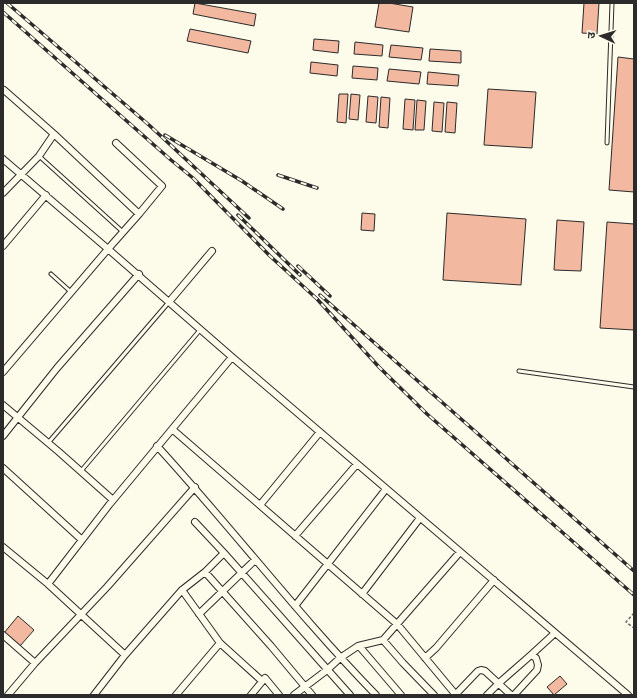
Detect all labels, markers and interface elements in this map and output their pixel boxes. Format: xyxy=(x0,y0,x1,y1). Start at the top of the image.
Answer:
north arrow xyxy=(581,16,621,56)
text: उ xyxy=(585,31,597,39)

